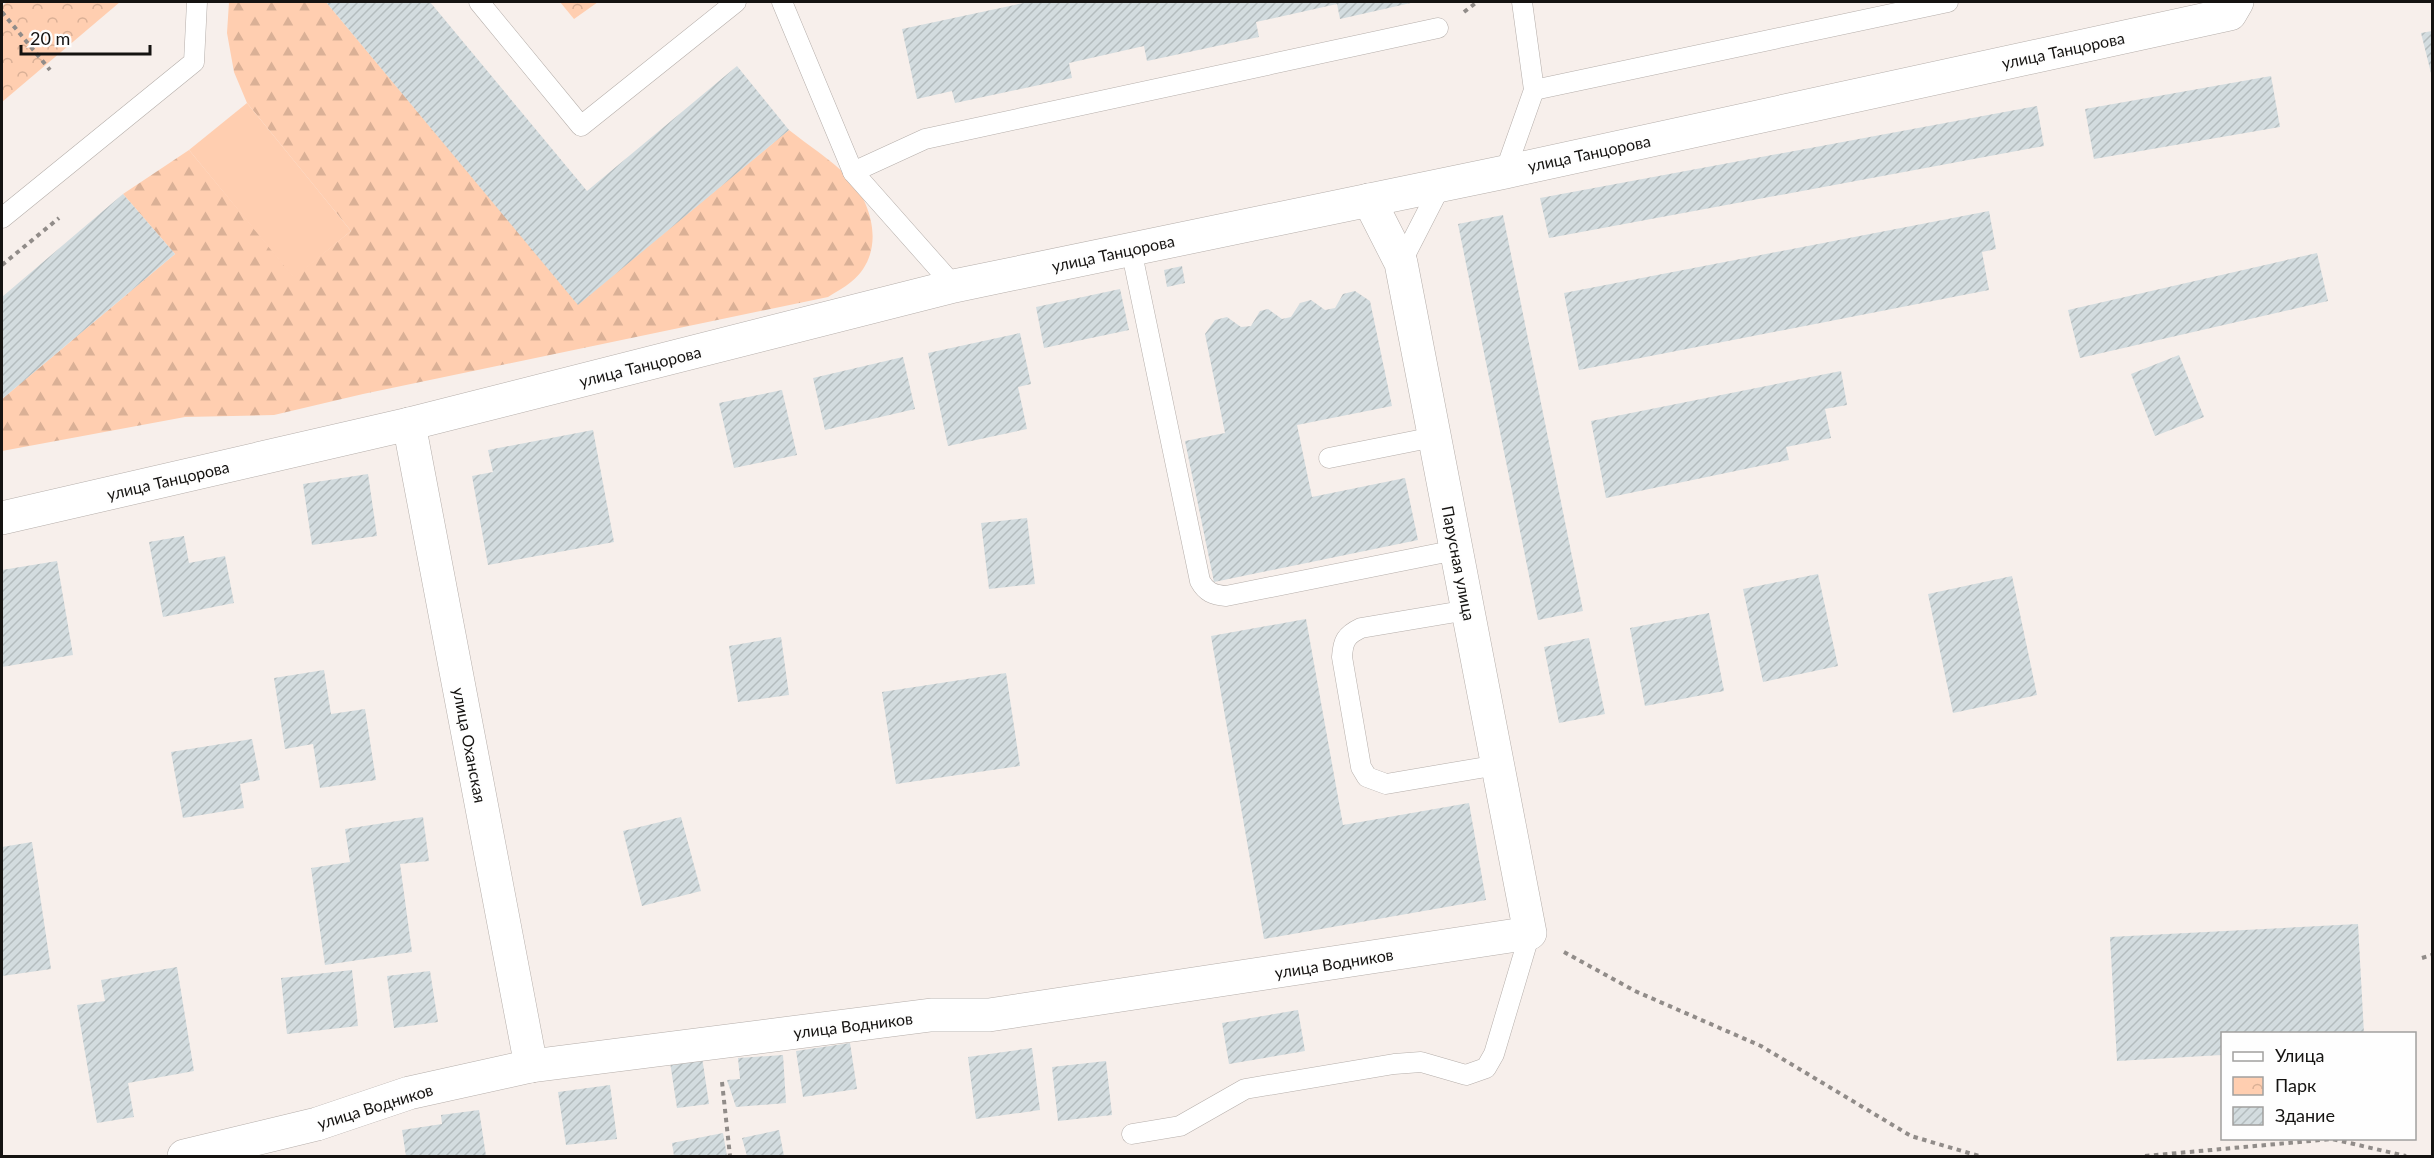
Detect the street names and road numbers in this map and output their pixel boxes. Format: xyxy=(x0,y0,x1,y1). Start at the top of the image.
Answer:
street label: улица Танцорова xyxy=(2000,28,2126,72)
street label: улица Танцорова xyxy=(1526,131,1652,175)
street label: улица Танцорова xyxy=(1050,231,1176,275)
street label: улица Танцорова xyxy=(577,342,703,390)
street label: улица Танцорова xyxy=(105,457,231,503)
street label: Парусная улица xyxy=(1439,504,1479,622)
street label: улица Оханская xyxy=(450,686,490,804)
street label: улица Водников xyxy=(1273,944,1395,982)
street label: улица Водников xyxy=(792,1008,914,1042)
street label: улица Водников xyxy=(315,1079,435,1133)

